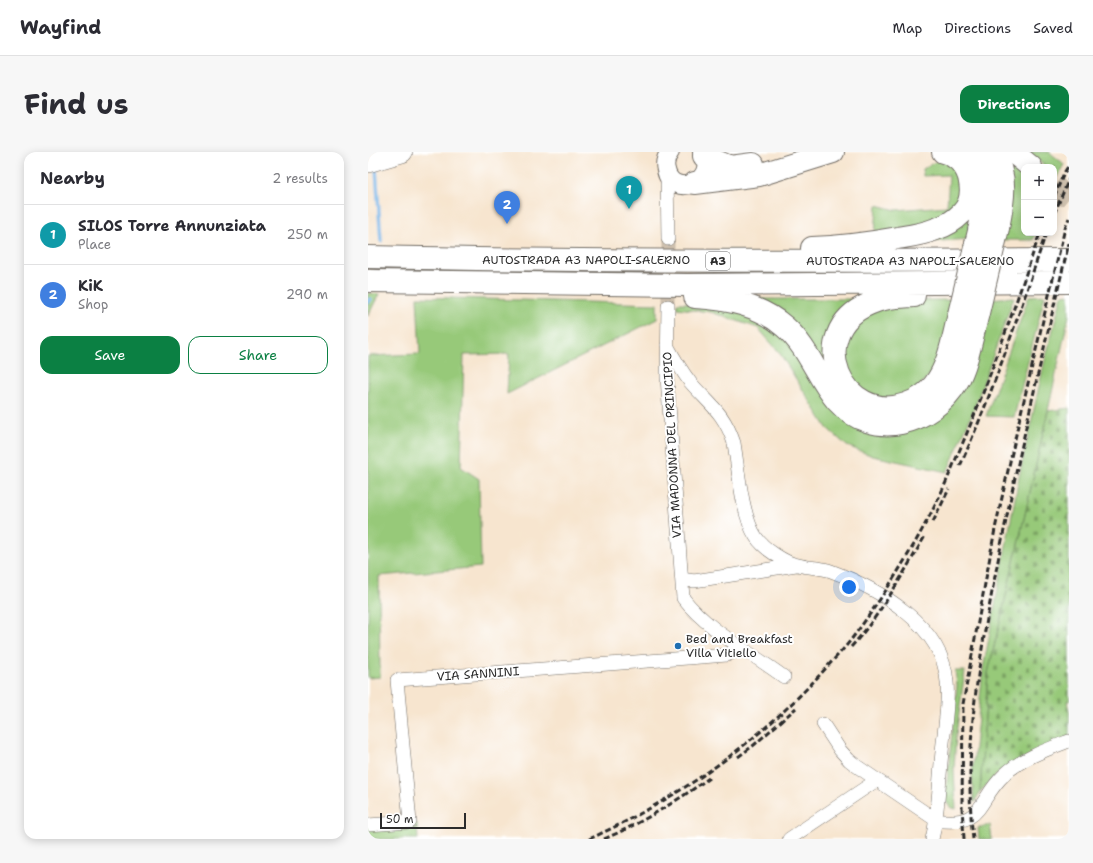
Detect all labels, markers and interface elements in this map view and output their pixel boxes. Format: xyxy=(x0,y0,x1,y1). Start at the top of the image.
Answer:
text: Wayfind xyxy=(20,15,101,40)
text: Map xyxy=(893,19,923,37)
text: Directions xyxy=(945,19,1011,37)
text: Saved xyxy=(1033,19,1073,37)
text: Find us xyxy=(24,85,129,123)
button: Directions xyxy=(960,85,1069,123)
map controls xyxy=(1021,164,1057,236)
button: + xyxy=(1021,164,1057,200)
text: Nearby xyxy=(40,167,105,189)
text: 2 results xyxy=(272,170,328,187)
pin: 1 xyxy=(616,176,642,209)
pin: 2 xyxy=(494,191,520,224)
button: − xyxy=(1021,200,1057,236)
text: SILOS Torre Annunziata xyxy=(78,216,266,236)
text: 1 xyxy=(50,226,56,243)
text: 250 m xyxy=(287,226,328,243)
text: Place xyxy=(78,236,111,253)
street label: AUTOSTRADA A3 NAPOLI-SALERNO xyxy=(482,252,690,268)
road number: A3 xyxy=(706,252,730,270)
street label: AUTOSTRADA A3 NAPOLI-SALERNO xyxy=(806,253,1014,269)
text: KiK xyxy=(78,276,103,296)
text: 2 xyxy=(48,286,58,303)
text: 290 m xyxy=(286,286,328,303)
text: Shop xyxy=(78,296,108,313)
button: Save xyxy=(40,336,180,374)
button: Share xyxy=(188,336,328,374)
street label: VIA MADONNA DEL PRINCIPIO xyxy=(659,351,685,539)
your location xyxy=(839,577,859,597)
place label: Bed and Breakfast Villa Vitiello xyxy=(686,631,793,661)
marker: Bed and Breakfast Villa Vitiello xyxy=(673,641,683,651)
street label: VIA SANNINI xyxy=(436,663,520,685)
scale bar xyxy=(380,811,466,830)
text: 50 m xyxy=(386,812,414,827)

